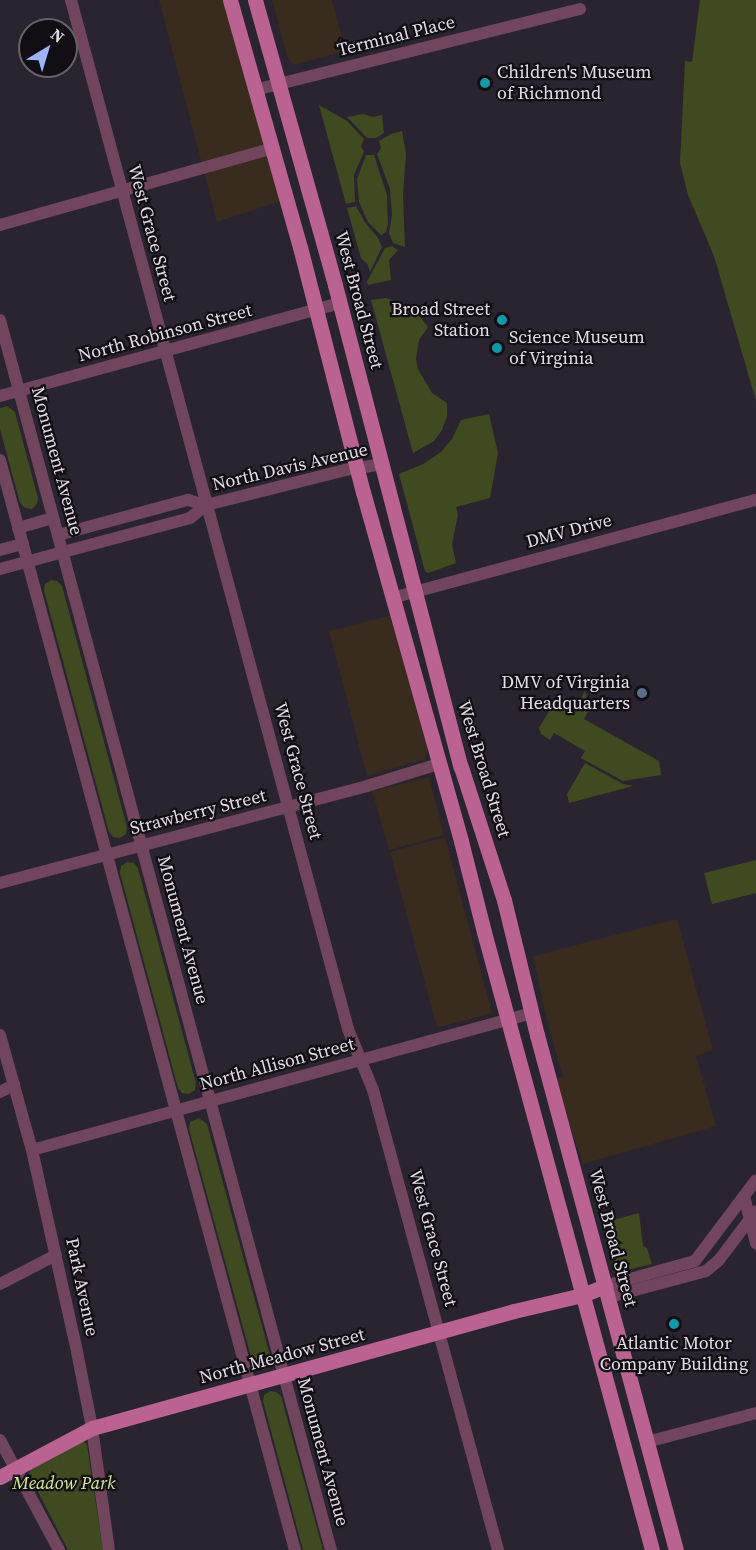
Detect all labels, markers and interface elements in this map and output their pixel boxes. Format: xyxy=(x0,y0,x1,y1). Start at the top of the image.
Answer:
street label: Terminal Place xyxy=(335,11,457,61)
north arrow xyxy=(18,18,78,78)
text: N xyxy=(46,23,69,48)
place label: Children's Museum of Richmond xyxy=(497,62,652,104)
marker: Children's Museum of Richmond xyxy=(478,76,492,90)
street label: West Grace Street xyxy=(123,162,181,304)
street label: West Broad Street xyxy=(330,229,388,371)
street label: North Robinson Street xyxy=(76,299,254,367)
place label: Broad Street Station xyxy=(391,299,490,342)
marker: Broad Street Station xyxy=(495,313,509,327)
place label: Science Museum of Virginia xyxy=(509,327,645,370)
marker: Science Museum of Virginia xyxy=(490,341,504,355)
street label: Monument Avenue xyxy=(27,385,87,537)
street label: North Davis Avenue xyxy=(210,439,370,495)
street label: DMV Drive xyxy=(524,509,614,553)
place label: DMV of Virginia Headquarters xyxy=(500,672,630,714)
marker: DMV of Virginia Headquarters xyxy=(635,686,649,700)
street label: West Broad Street xyxy=(453,698,515,840)
street label: West Grace Street xyxy=(269,700,327,842)
street label: Strawberry Street xyxy=(128,785,268,839)
street label: Monument Avenue xyxy=(153,854,213,1006)
street label: North Allison Street xyxy=(197,1033,357,1095)
street label: West Grace Street xyxy=(404,1167,462,1309)
street label: West Broad Street xyxy=(584,1167,642,1309)
street label: Park Avenue xyxy=(61,1236,103,1338)
marker: Atlantic Motor Company Building xyxy=(667,1317,681,1331)
street label: North Meadow Street xyxy=(197,1324,367,1388)
place label: Atlantic Motor Company Building xyxy=(600,1333,748,1376)
street label: Monument Avenue xyxy=(293,1376,353,1528)
park label: Meadow Park xyxy=(13,1472,115,1494)

